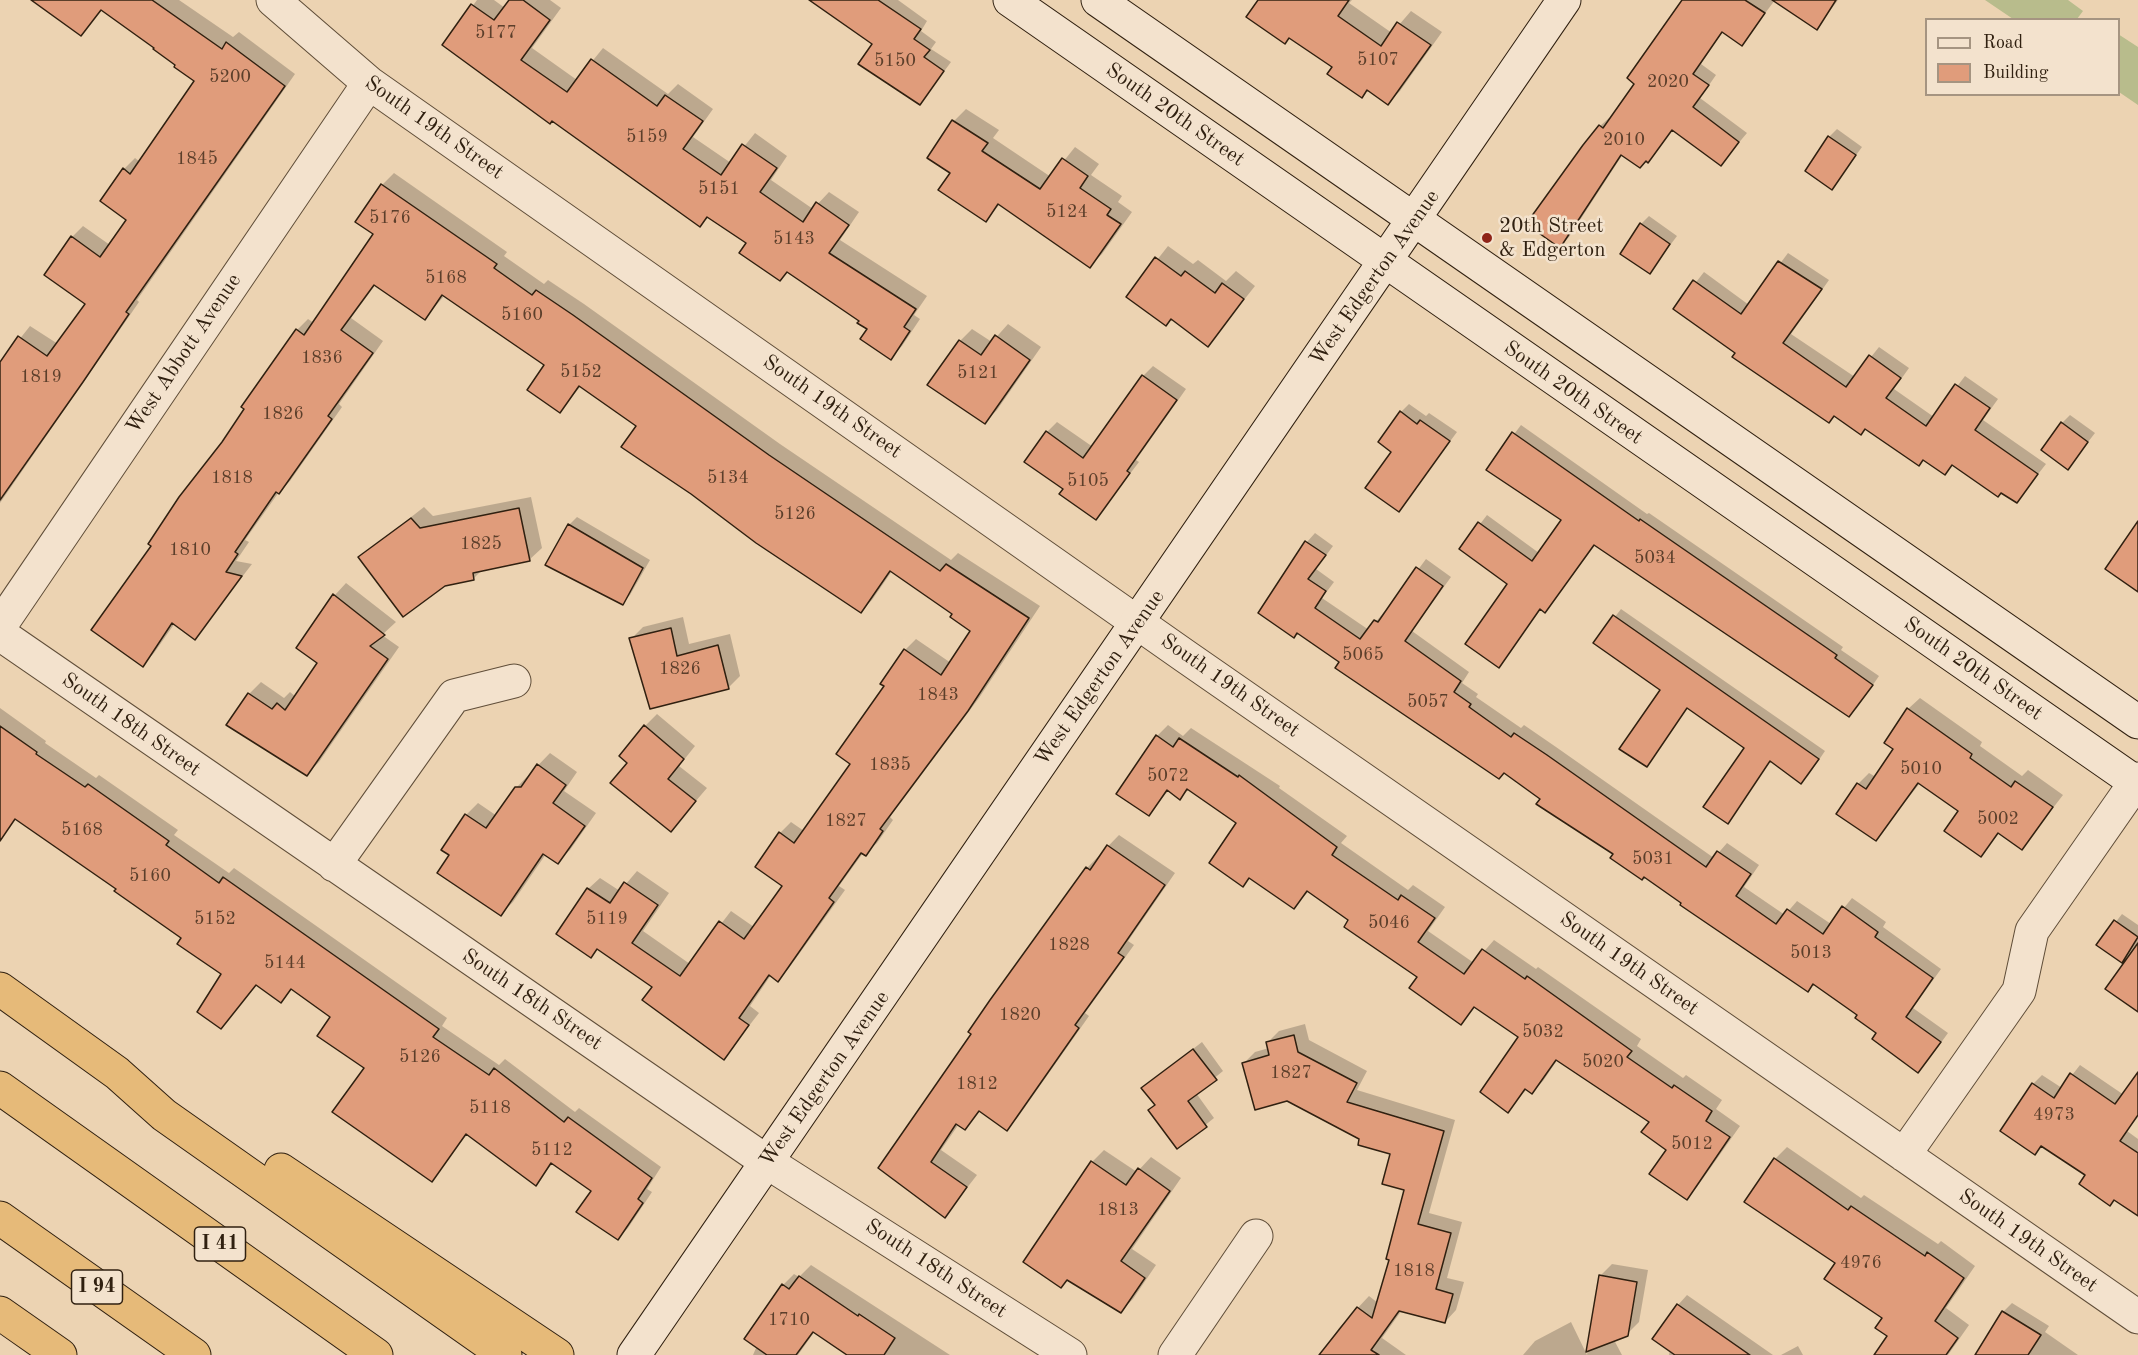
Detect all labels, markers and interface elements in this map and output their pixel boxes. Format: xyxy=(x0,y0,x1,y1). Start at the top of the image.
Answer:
legend xyxy=(1925,18,2120,96)
house number: 5177 xyxy=(475,22,517,44)
text: Road xyxy=(1983,34,2023,52)
house number: 5107 xyxy=(1357,49,1399,71)
house number: 5150 xyxy=(874,50,916,72)
street label: South 20th Street xyxy=(1101,58,1249,172)
text: Building xyxy=(1983,64,2048,82)
house number: 5200 xyxy=(209,66,251,88)
street label: South 19th Street xyxy=(360,71,508,185)
house number: 2020 xyxy=(1647,71,1689,93)
house number: 5159 xyxy=(626,126,668,148)
house number: 2010 xyxy=(1603,129,1645,151)
house number: 1845 xyxy=(176,148,218,170)
house number: 5151 xyxy=(698,178,740,200)
street label: West Edgerton Avenue xyxy=(1305,185,1445,371)
house number: 5124 xyxy=(1046,201,1088,223)
house number: 5176 xyxy=(369,207,411,229)
place label: 20th Street & Edgerton xyxy=(1499,213,1606,263)
house number: 5143 xyxy=(773,228,815,250)
marker: 20th Street & Edgerton xyxy=(1480,231,1494,245)
house number: 5168 xyxy=(425,267,467,289)
street label: West Abbott Avenue xyxy=(121,269,247,439)
house number: 5160 xyxy=(501,304,543,326)
street label: South 20th Street xyxy=(1499,336,1647,450)
house number: 1836 xyxy=(301,347,343,369)
street label: South 19th Street xyxy=(758,350,906,464)
house number: 5152 xyxy=(560,361,602,383)
house number: 5121 xyxy=(957,362,999,384)
house number: 1819 xyxy=(20,366,62,388)
house number: 1826 xyxy=(262,403,304,425)
house number: 1818 xyxy=(211,467,253,489)
house number: 5134 xyxy=(707,467,749,489)
house number: 5105 xyxy=(1067,470,1109,492)
house number: 5126 xyxy=(774,503,816,525)
house number: 1825 xyxy=(460,533,502,555)
house number: 1810 xyxy=(169,539,211,561)
house number: 5034 xyxy=(1634,547,1676,569)
street label: West Edgerton Avenue xyxy=(1030,585,1170,771)
street label: South 20th Street xyxy=(1899,612,2047,726)
street label: South 19th Street xyxy=(1156,629,1304,743)
house number: 5065 xyxy=(1342,644,1384,666)
house number: 1826 xyxy=(659,658,701,680)
street label: South 18th Street xyxy=(57,668,205,782)
house number: 1843 xyxy=(917,684,959,706)
house number: 5057 xyxy=(1407,691,1449,713)
house number: 1835 xyxy=(869,754,911,776)
house number: 5010 xyxy=(1900,758,1942,780)
house number: 5072 xyxy=(1147,765,1189,787)
house number: 5002 xyxy=(1977,808,2019,830)
house number: 1827 xyxy=(825,810,867,832)
house number: 5168 xyxy=(61,819,103,841)
house number: 5031 xyxy=(1632,848,1674,870)
house number: 5160 xyxy=(129,865,171,887)
street label: South 19th Street xyxy=(1555,907,1703,1021)
house number: 5152 xyxy=(194,908,236,930)
house number: 5119 xyxy=(586,908,628,930)
house number: 5046 xyxy=(1368,912,1410,934)
house number: 1828 xyxy=(1048,934,1090,956)
house number: 5013 xyxy=(1790,942,1832,964)
street label: South 18th Street xyxy=(457,944,607,1056)
house number: 5144 xyxy=(264,952,306,974)
street label: West Edgerton Avenue xyxy=(755,986,895,1172)
house number: 1820 xyxy=(999,1004,1041,1026)
house number: 5032 xyxy=(1522,1021,1564,1043)
house number: 5126 xyxy=(399,1046,441,1068)
house number: 5020 xyxy=(1582,1051,1624,1073)
house number: 1827 xyxy=(1270,1062,1312,1084)
house number: 1812 xyxy=(956,1073,998,1095)
house number: 5118 xyxy=(469,1097,511,1119)
house number: 4973 xyxy=(2033,1104,2075,1126)
house number: 5012 xyxy=(1671,1133,1713,1155)
house number: 5112 xyxy=(531,1139,573,1161)
street label: South 19th Street xyxy=(1954,1184,2102,1298)
house number: 1813 xyxy=(1097,1199,1139,1221)
street label: South 18th Street xyxy=(860,1214,1012,1324)
road number: I 41 xyxy=(194,1227,246,1261)
house number: 4976 xyxy=(1840,1252,1882,1274)
house number: 1818 xyxy=(1393,1260,1435,1282)
road number: I 94 xyxy=(72,1270,122,1304)
house number: 1710 xyxy=(768,1309,810,1331)

